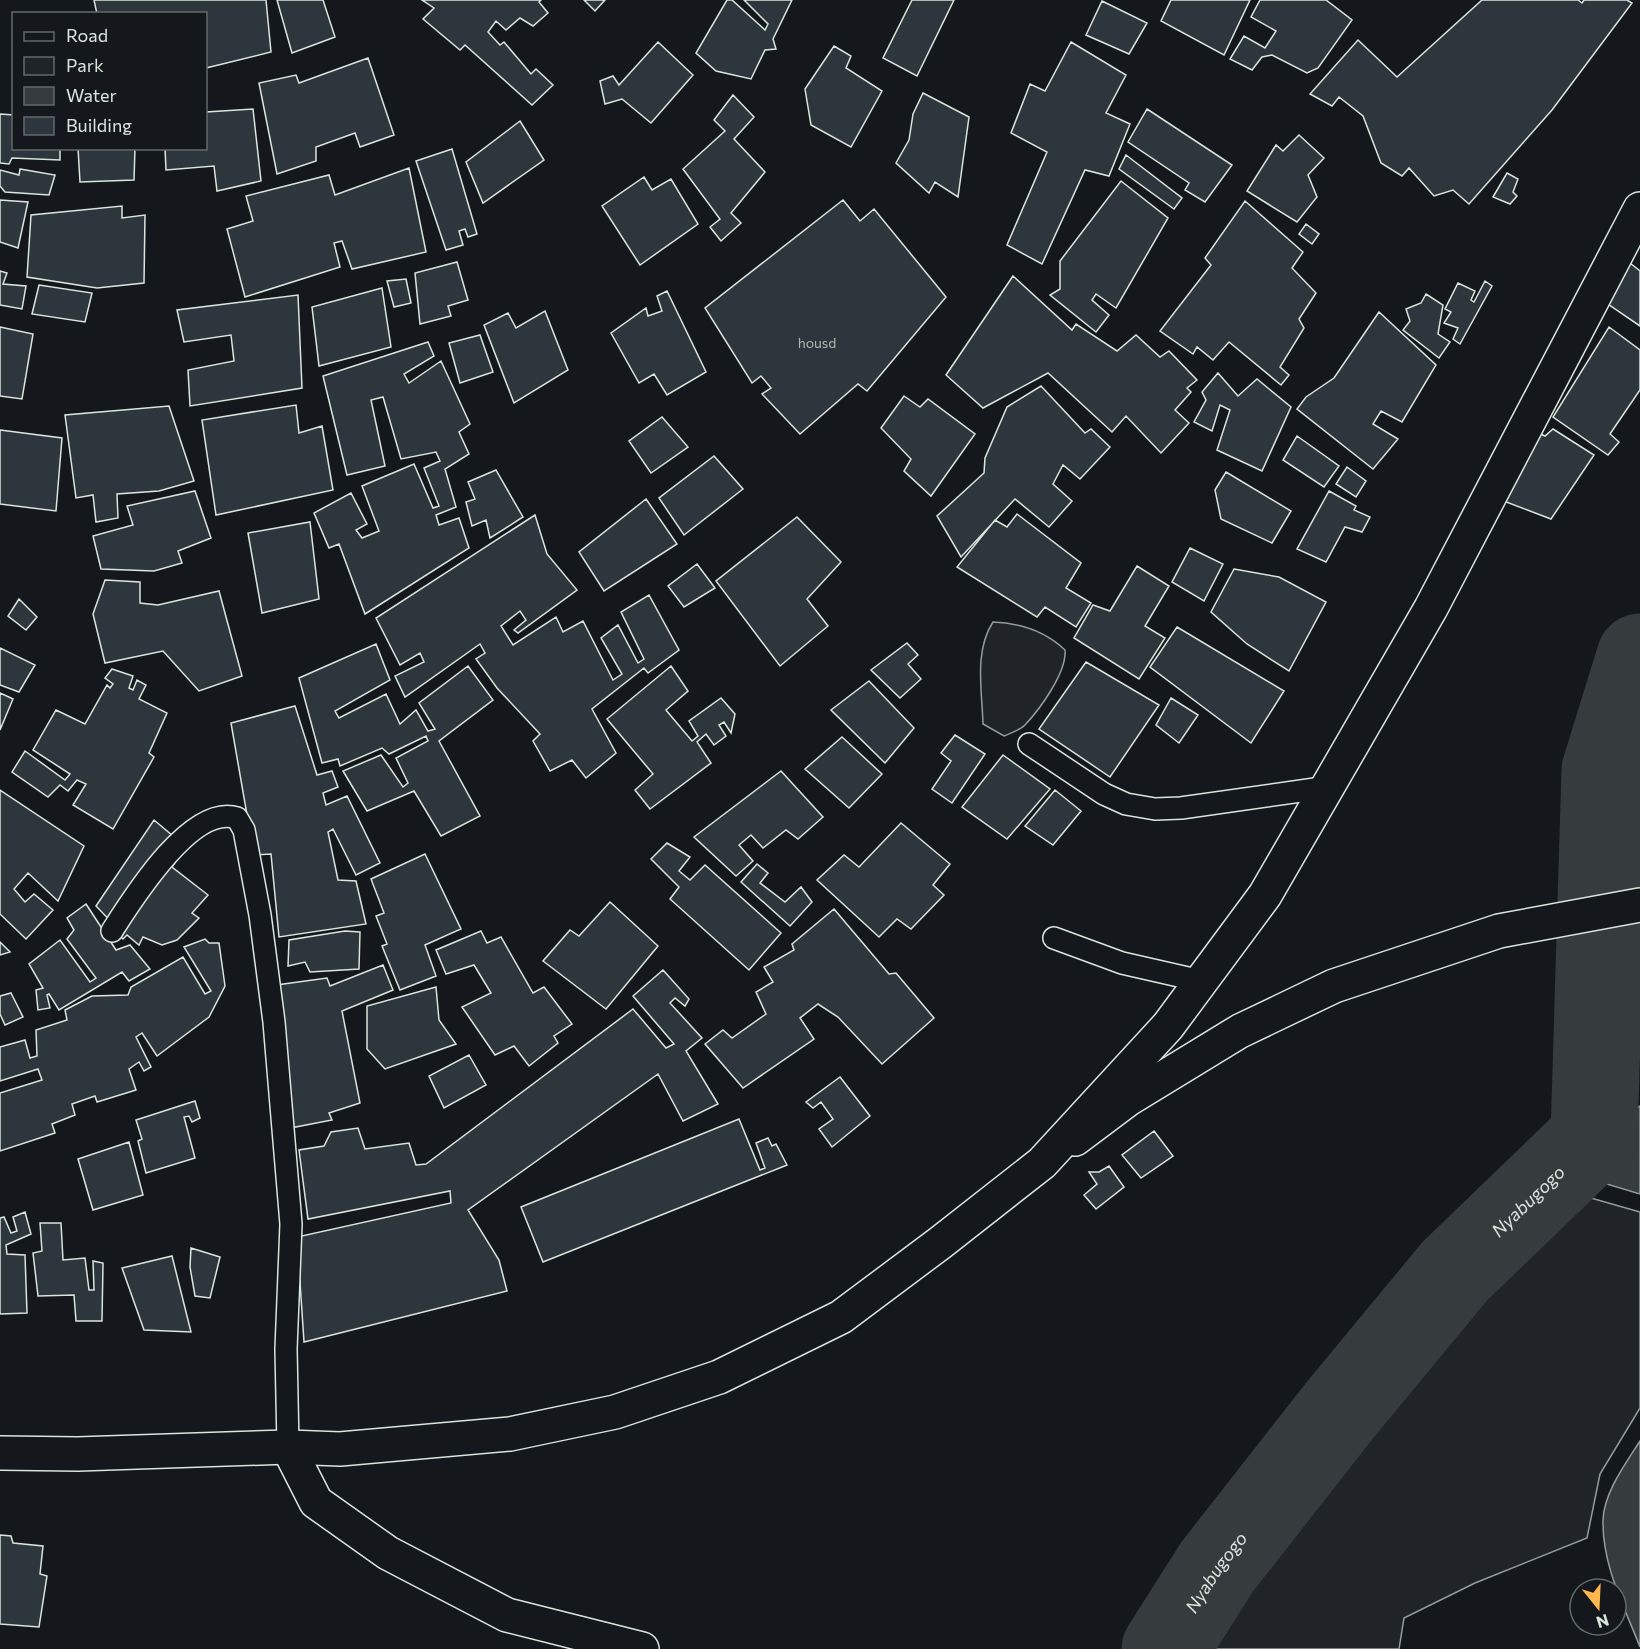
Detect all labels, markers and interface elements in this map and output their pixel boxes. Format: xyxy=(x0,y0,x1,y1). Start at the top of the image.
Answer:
legend xyxy=(12,12,207,150)
text: Road xyxy=(66,24,108,46)
text: Park xyxy=(66,54,104,76)
text: Water xyxy=(66,84,117,106)
text: Building xyxy=(66,114,132,136)
house number: housd xyxy=(798,334,836,351)
water label: Nyabugogo xyxy=(1486,1160,1569,1241)
water label: Nyabugogo xyxy=(1180,1527,1251,1617)
north arrow xyxy=(1568,1577,1628,1637)
text: N xyxy=(1594,1611,1611,1633)

